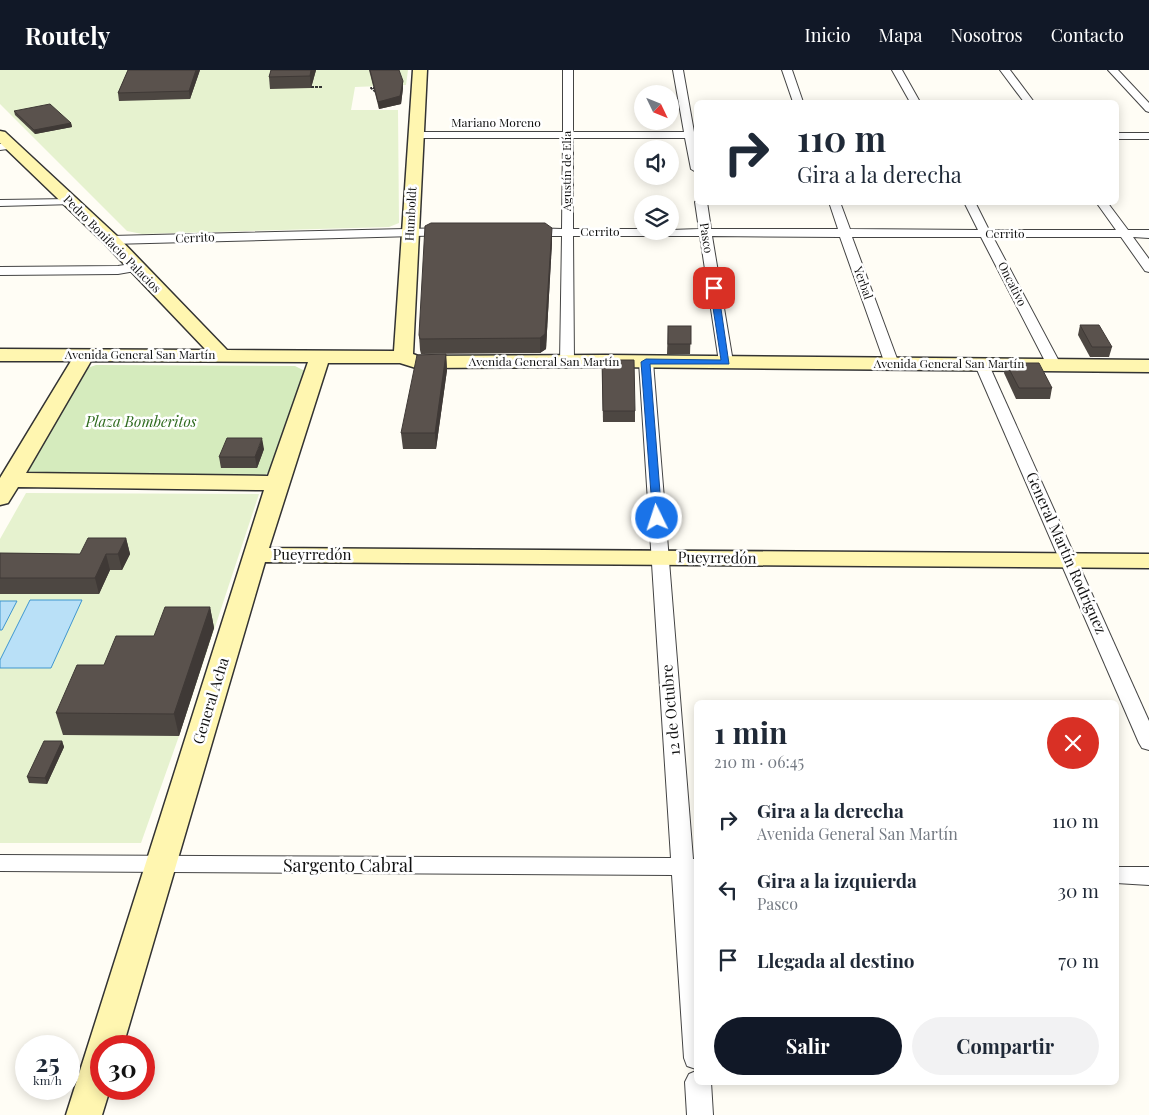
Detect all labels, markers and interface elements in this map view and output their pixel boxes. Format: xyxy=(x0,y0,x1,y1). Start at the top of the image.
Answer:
text: Routely xyxy=(25,19,110,51)
text: Inicio xyxy=(805,23,851,47)
text: Mapa xyxy=(879,23,923,47)
text: Nosotros xyxy=(951,23,1023,47)
text: Contacto xyxy=(1051,23,1124,47)
north arrow xyxy=(634,85,679,130)
map controls xyxy=(634,85,679,240)
street label: Mariano Moreno xyxy=(451,114,541,130)
text: 110 m xyxy=(797,114,886,161)
icon: right xyxy=(714,120,779,185)
street label: Agustín de Elía xyxy=(558,131,574,212)
button: sound xyxy=(634,140,679,185)
text: Gira a la derecha xyxy=(797,159,962,189)
street label: Humboldt xyxy=(401,186,419,241)
street label: Pedro Bonifacio Palacios xyxy=(60,191,165,296)
button: layers xyxy=(634,195,679,240)
street label: Pasco xyxy=(697,221,717,255)
street label: Cerrito xyxy=(580,223,620,239)
street label: Cerrito xyxy=(985,225,1025,241)
street label: Cerrito xyxy=(175,228,215,246)
street label: Oncativo xyxy=(995,259,1031,309)
street label: Yerbal xyxy=(850,263,877,302)
pin xyxy=(693,267,735,309)
icon: arrive xyxy=(700,274,728,302)
street label: Avenida General San Martín xyxy=(64,346,215,362)
street label: Avenida General San Martín xyxy=(468,353,619,369)
street label: Avenida General San Martín xyxy=(873,355,1024,371)
park label: Plaza Bomberitos xyxy=(84,411,197,431)
street label: General Martín Rodríguez xyxy=(1022,468,1112,637)
position arrow xyxy=(630,491,682,543)
street label: Pueyrredón xyxy=(272,544,352,564)
street label: Pueyrredón xyxy=(677,546,757,568)
street label: General Acha xyxy=(187,655,233,746)
street label: 12 de Octubre xyxy=(656,664,684,756)
text: 1 min xyxy=(714,712,788,752)
button: close xyxy=(1047,717,1099,769)
text: 210 m · 06:45 xyxy=(714,751,804,772)
text: Gira a la derecha xyxy=(757,797,904,823)
icon: right xyxy=(714,806,742,834)
text: 110 m xyxy=(1052,807,1099,833)
text: Avenida General San Martín xyxy=(757,823,958,844)
street label: Sargento Cabral xyxy=(283,853,413,877)
text: Gira a la izquierda xyxy=(757,867,917,893)
icon: left xyxy=(714,876,742,904)
text: 30 m xyxy=(1057,877,1099,903)
text: Pasco xyxy=(757,893,798,914)
icon: arrive xyxy=(714,946,742,974)
text: Llegada al destino xyxy=(757,947,915,973)
text: 70 m xyxy=(1058,947,1099,973)
button: Salir xyxy=(714,1017,902,1075)
button: Compartir xyxy=(912,1017,1099,1075)
speed limit sign: 30 xyxy=(90,1035,155,1100)
text: 25 xyxy=(35,1045,60,1078)
text: km/h xyxy=(33,1072,62,1088)

